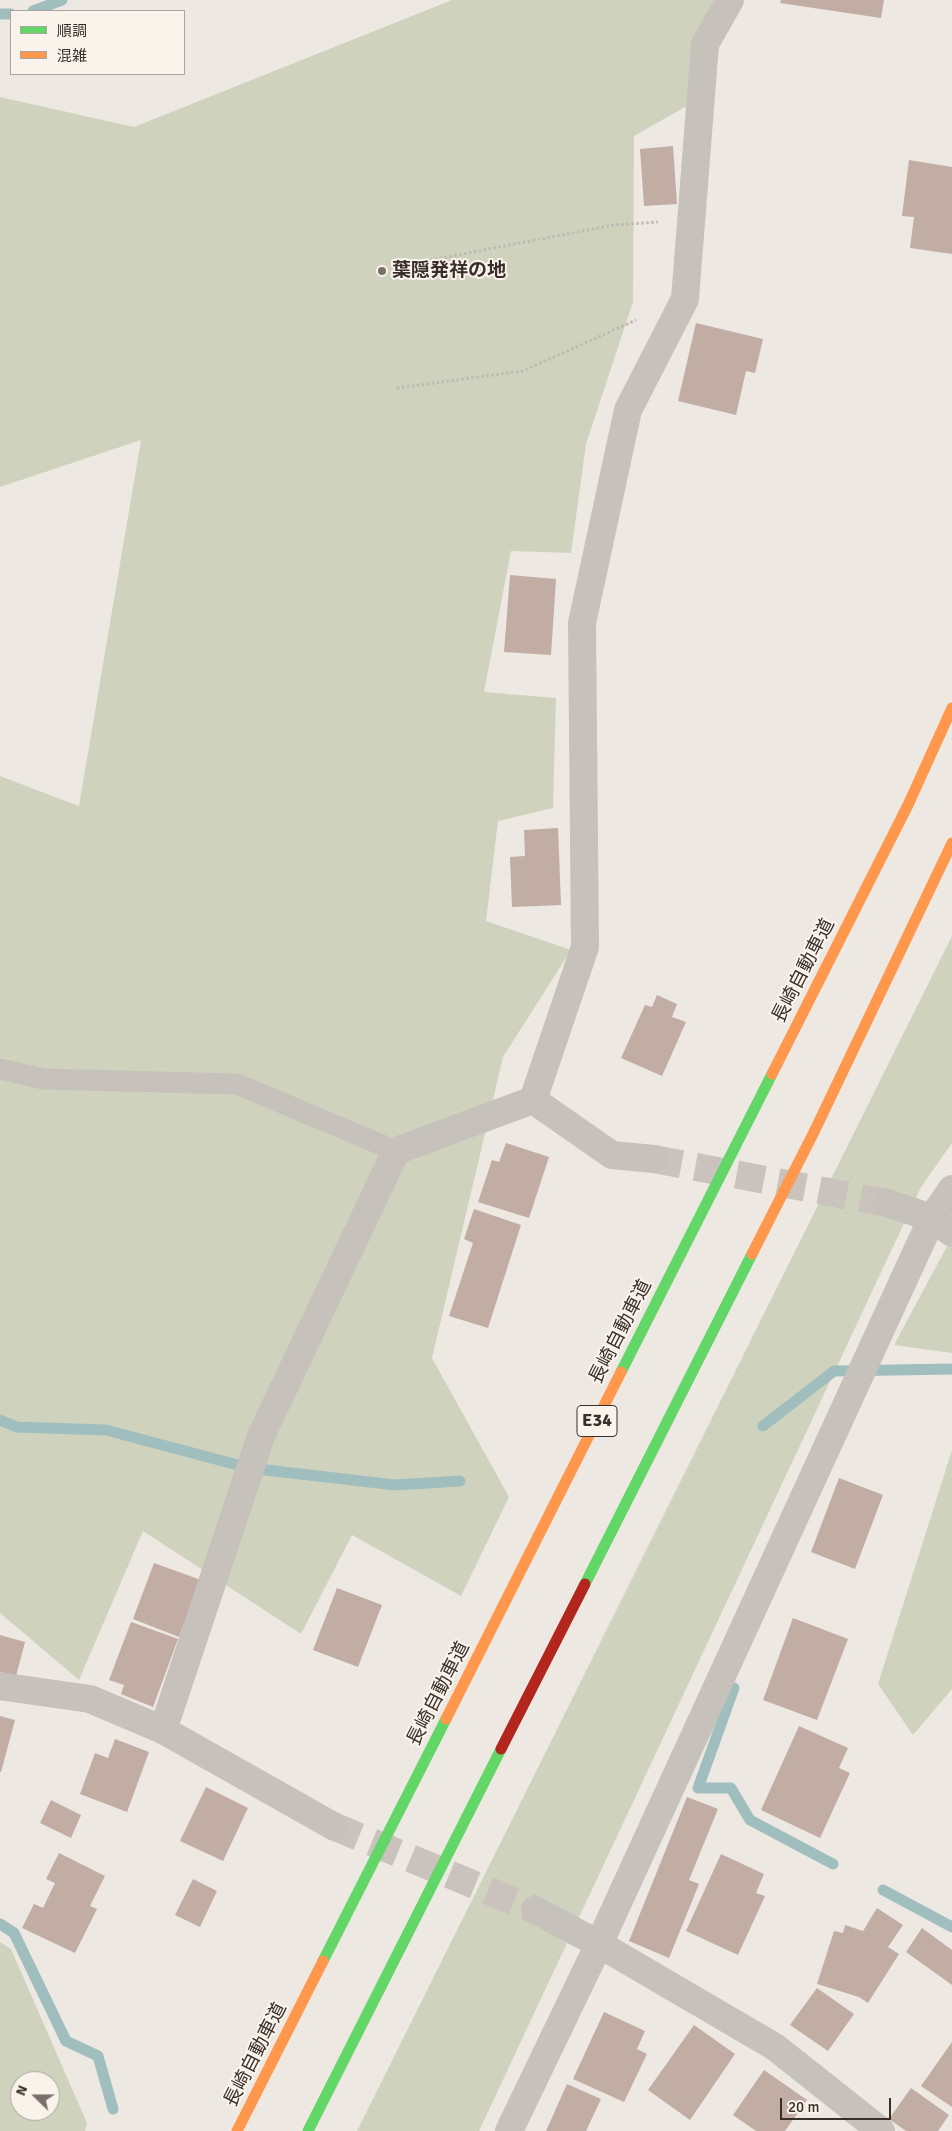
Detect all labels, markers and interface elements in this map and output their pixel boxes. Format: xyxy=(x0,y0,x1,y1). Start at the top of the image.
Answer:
legend xyxy=(10,10,185,75)
text: 順調 xyxy=(57,22,87,40)
text: 混雑 xyxy=(57,47,87,65)
place label: 葉隠発祥の地 xyxy=(392,260,506,282)
marker: 葉隠発祥の地 xyxy=(376,265,388,277)
street label: 長崎自動車道 xyxy=(768,915,840,1027)
street label: 長崎自動車道 xyxy=(585,1276,657,1388)
road number: E34 xyxy=(577,1405,617,1436)
street label: 長崎自動車道 xyxy=(403,1638,475,1750)
street label: 長崎自動車道 xyxy=(220,1999,292,2111)
north arrow xyxy=(10,2071,60,2121)
text: N xyxy=(12,2083,31,2098)
scale bar xyxy=(782,2088,893,2120)
text: 20 m xyxy=(788,2098,819,2116)

